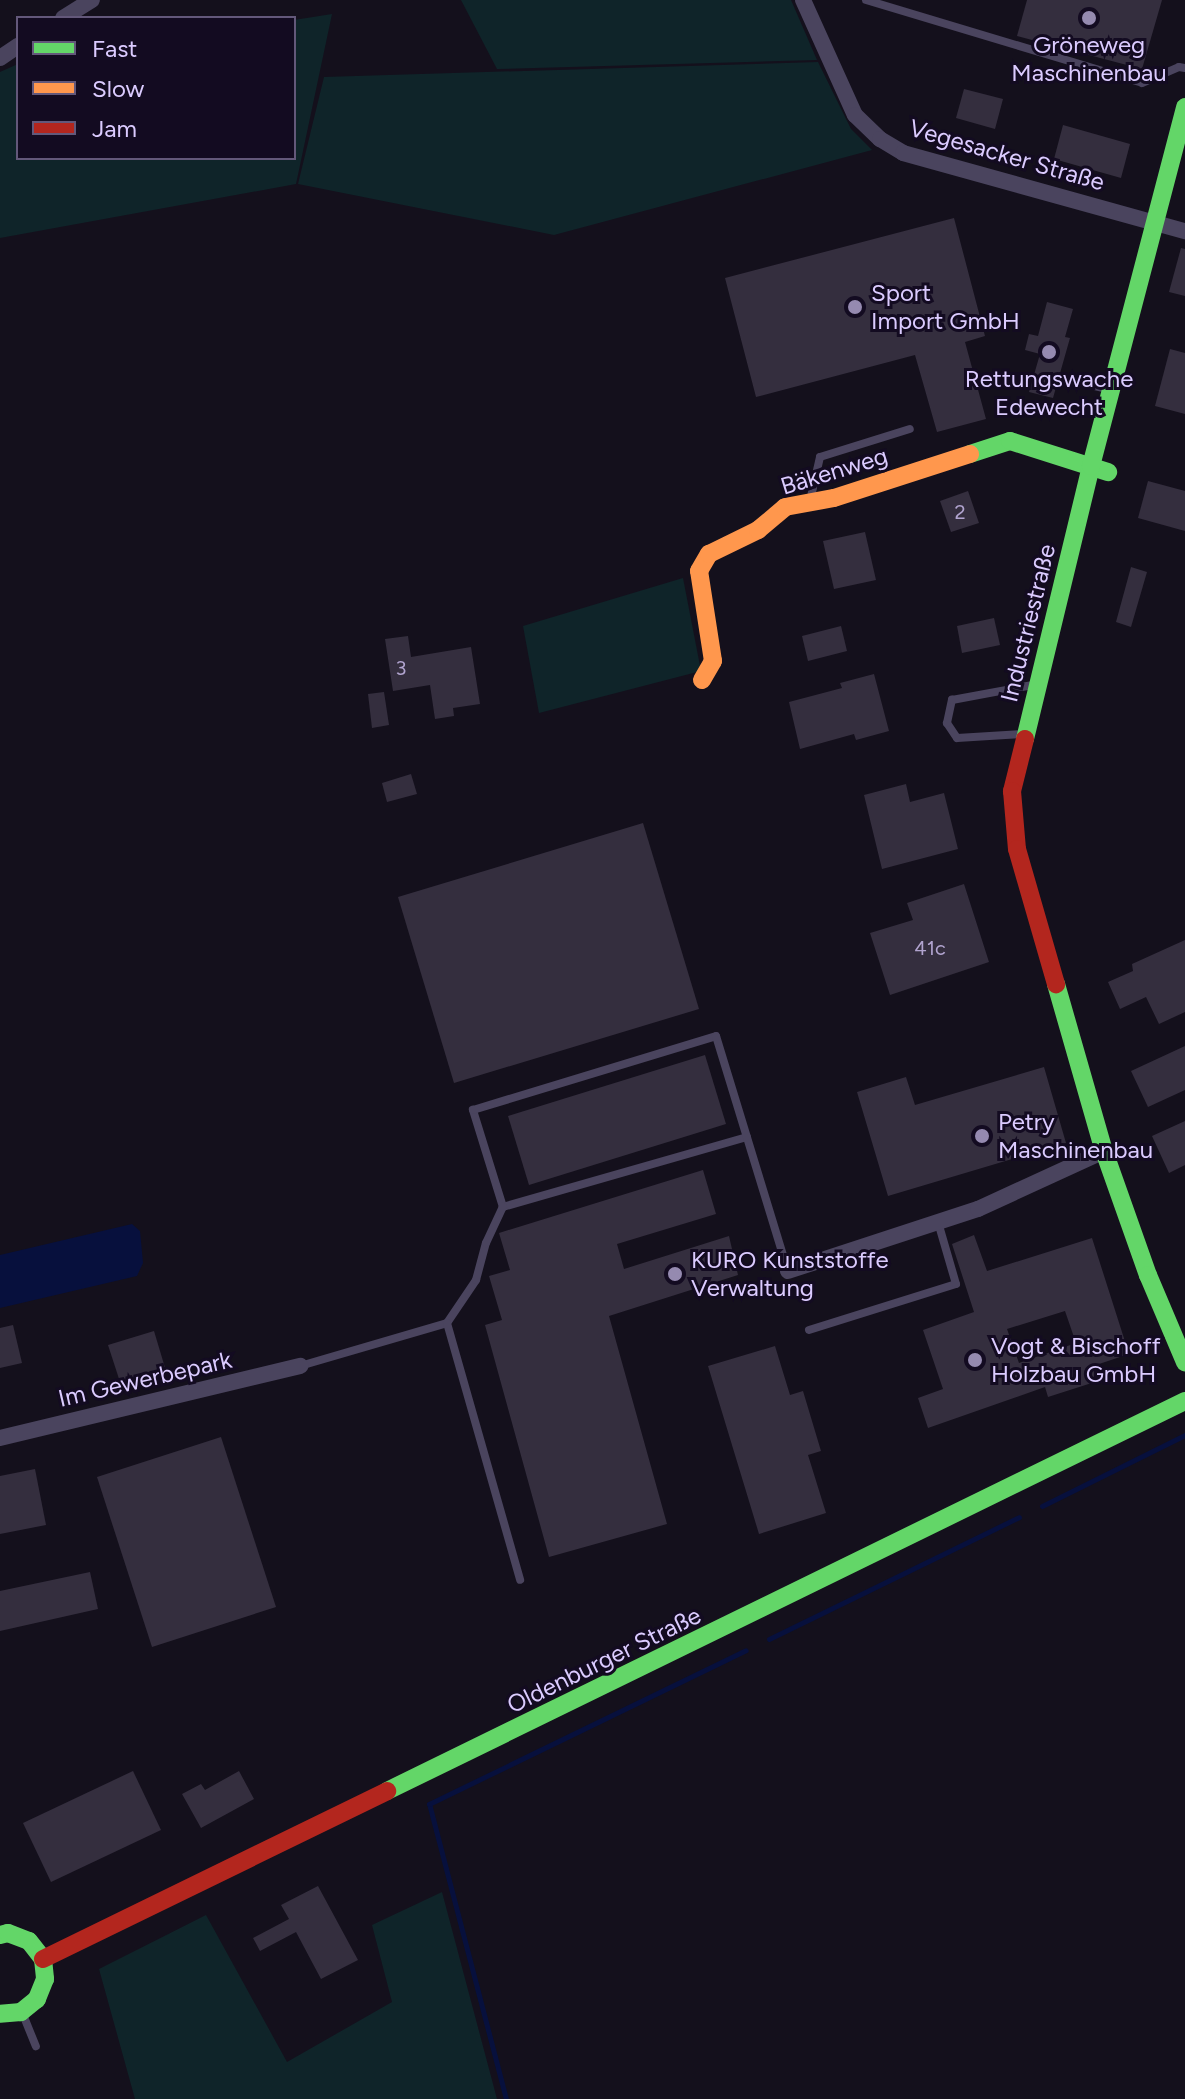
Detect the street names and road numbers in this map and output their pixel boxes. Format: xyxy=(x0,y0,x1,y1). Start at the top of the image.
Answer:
street label: Vegesacker Straße xyxy=(906,113,1108,197)
street label: Bäkenweg xyxy=(777,441,891,501)
street label: Industriestraße xyxy=(994,541,1062,705)
street label: Im Gewerbepark xyxy=(56,1345,234,1413)
street label: Oldenburger Straße xyxy=(502,1601,706,1719)

